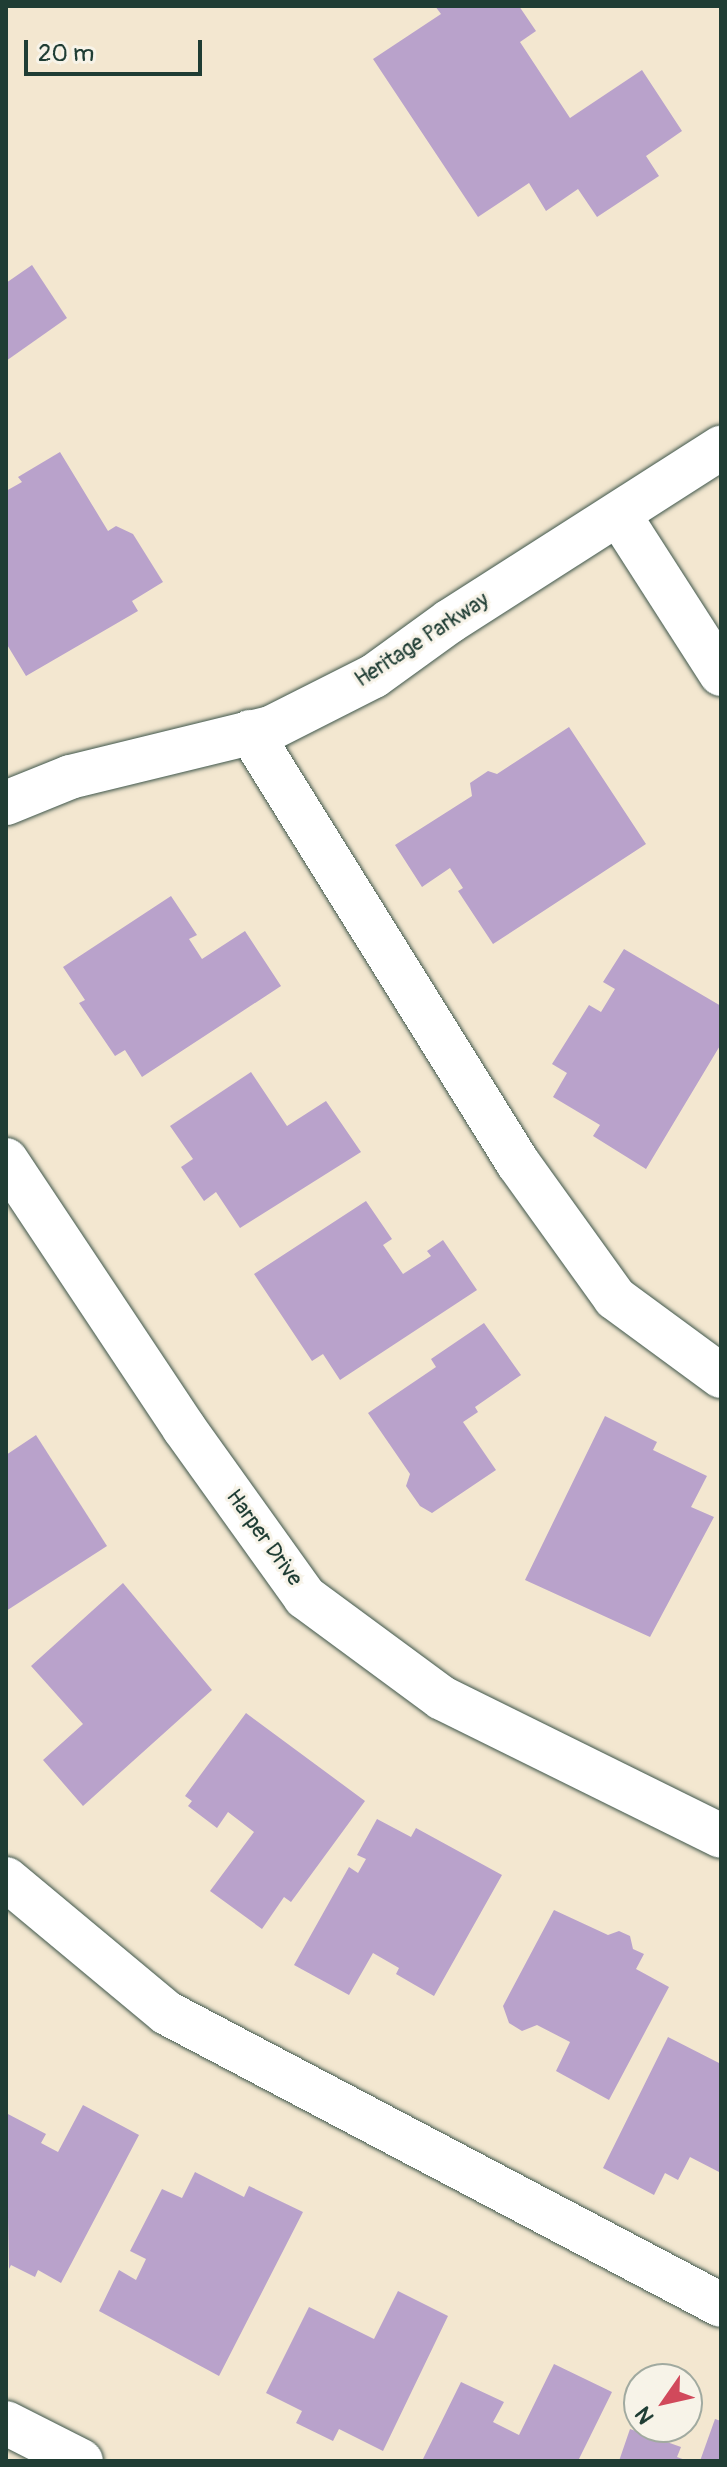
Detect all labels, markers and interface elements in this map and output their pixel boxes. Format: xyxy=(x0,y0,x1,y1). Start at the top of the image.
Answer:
scale bar xyxy=(28,24,206,74)
text: 20 m xyxy=(38,39,94,68)
street label: Heritage Parkway xyxy=(350,587,494,693)
street label: Harper Drive xyxy=(220,1485,308,1591)
north arrow xyxy=(623,2363,703,2443)
text: N xyxy=(629,2401,661,2429)

